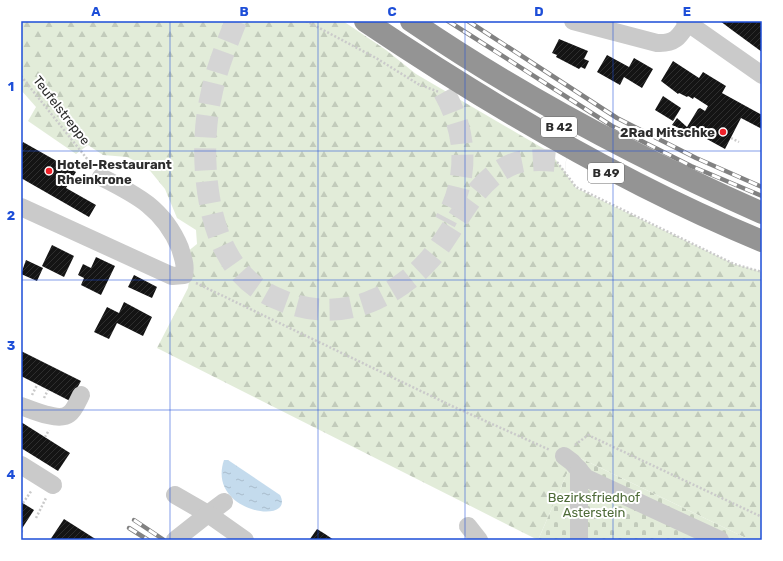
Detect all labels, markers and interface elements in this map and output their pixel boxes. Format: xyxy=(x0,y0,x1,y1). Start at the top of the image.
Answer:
text: A xyxy=(91,4,101,19)
text: B xyxy=(239,4,249,19)
text: C xyxy=(387,4,397,19)
text: D xyxy=(534,4,544,19)
text: E xyxy=(683,4,691,19)
street label: Teufelstreppe xyxy=(30,73,93,148)
text: 1 xyxy=(8,79,14,94)
road number: B 42 xyxy=(541,117,577,137)
place label: 2Rad Mitschke xyxy=(620,125,715,140)
marker: 2Rad Mitschke xyxy=(718,127,728,137)
place label: Hotel-Restaurant Rheinkrone xyxy=(57,157,172,187)
road number: B 49 xyxy=(588,163,624,183)
marker: Hotel-Restaurant Rheinkrone xyxy=(44,166,54,176)
text: 2 xyxy=(7,208,15,223)
text: 3 xyxy=(7,338,16,353)
text: 4 xyxy=(7,467,16,482)
park label: Bezirksfriedhof Asterstein xyxy=(548,490,640,520)

